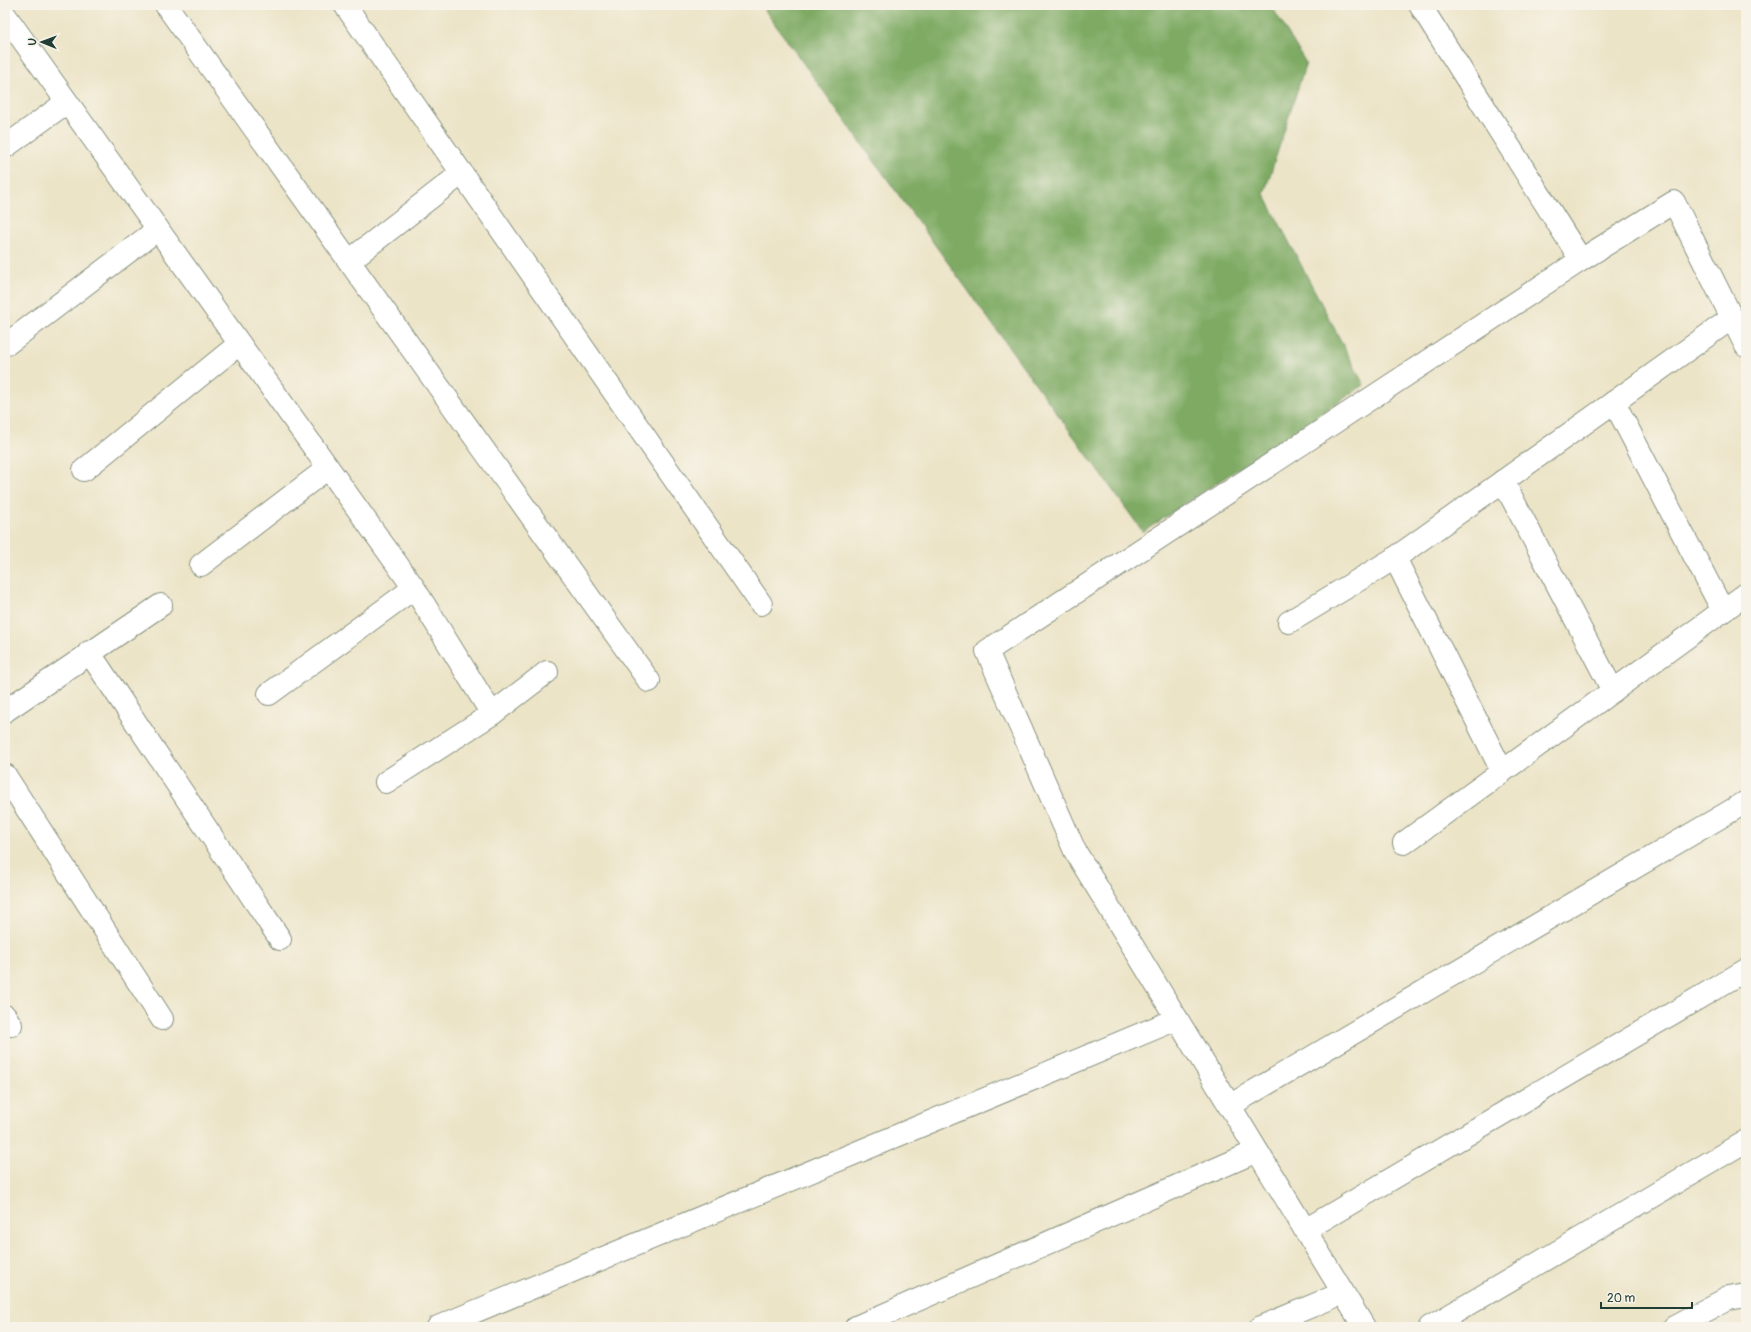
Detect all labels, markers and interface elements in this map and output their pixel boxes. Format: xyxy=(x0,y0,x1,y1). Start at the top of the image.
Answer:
north arrow xyxy=(22,22,62,62)
text: U xyxy=(26,38,39,46)
scale bar xyxy=(1601,1284,1692,1310)
text: 20 m xyxy=(1607,1291,1636,1306)

